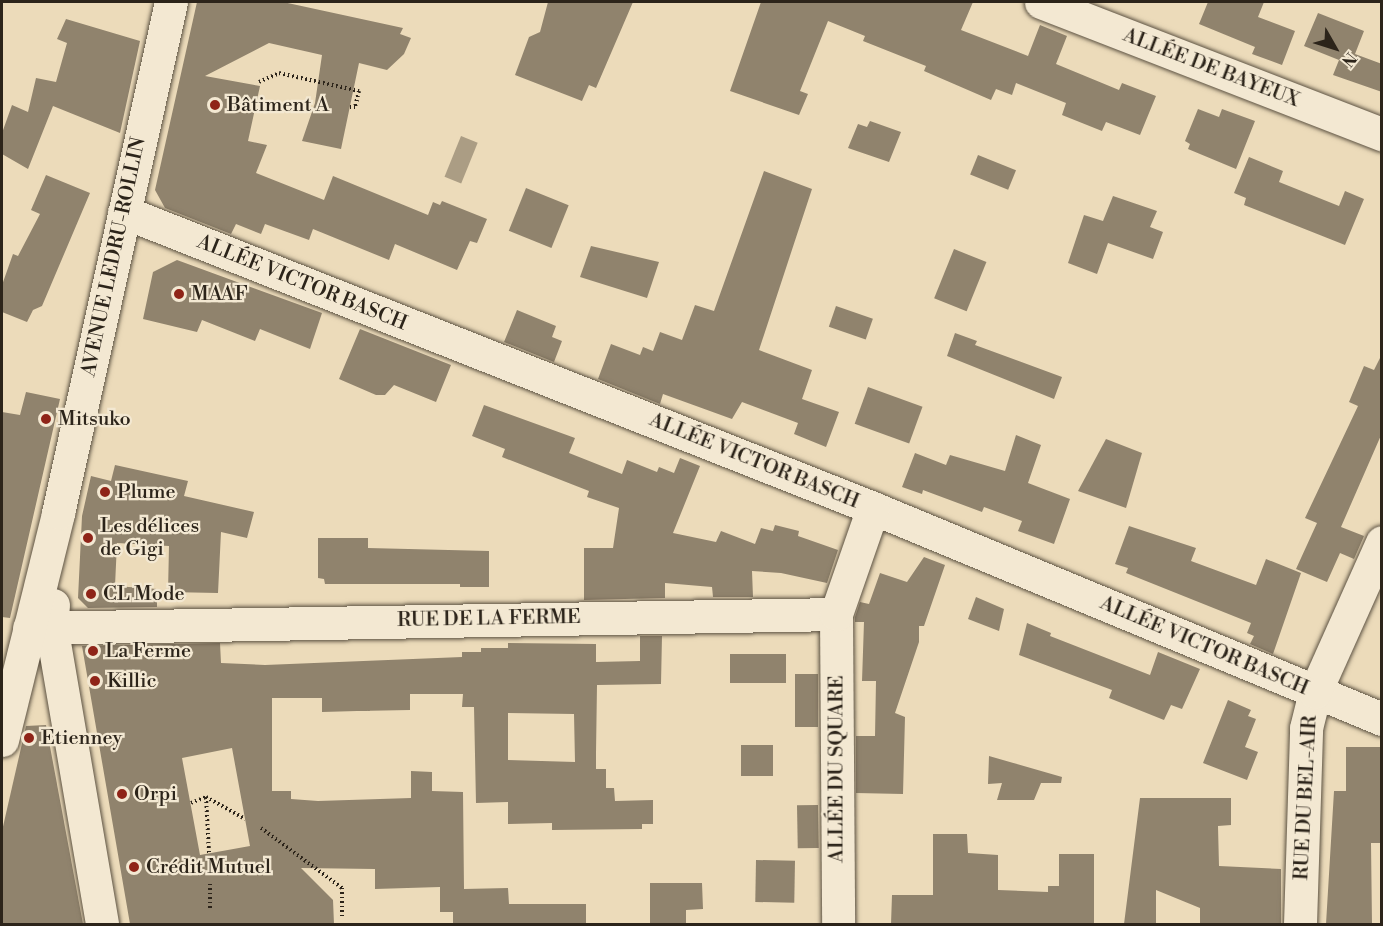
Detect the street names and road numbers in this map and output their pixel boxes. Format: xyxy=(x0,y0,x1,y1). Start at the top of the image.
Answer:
street label: ALLÉE DE BAYEUX xyxy=(1120,23,1302,113)
street label: AVENUE LEDRU-ROLLIN xyxy=(77,135,151,379)
street label: ALLÉE VICTOR BASCH xyxy=(194,230,410,336)
street label: ALLÉE VICTOR BASCH xyxy=(646,408,862,514)
street label: ALLÉE VICTOR BASCH xyxy=(1096,591,1312,701)
street label: RUE DE LA FERME xyxy=(397,605,581,633)
street label: ALLÉE DU SQUARE xyxy=(825,675,849,863)
street label: RUE DU BEL-AIR xyxy=(1290,715,1322,881)

